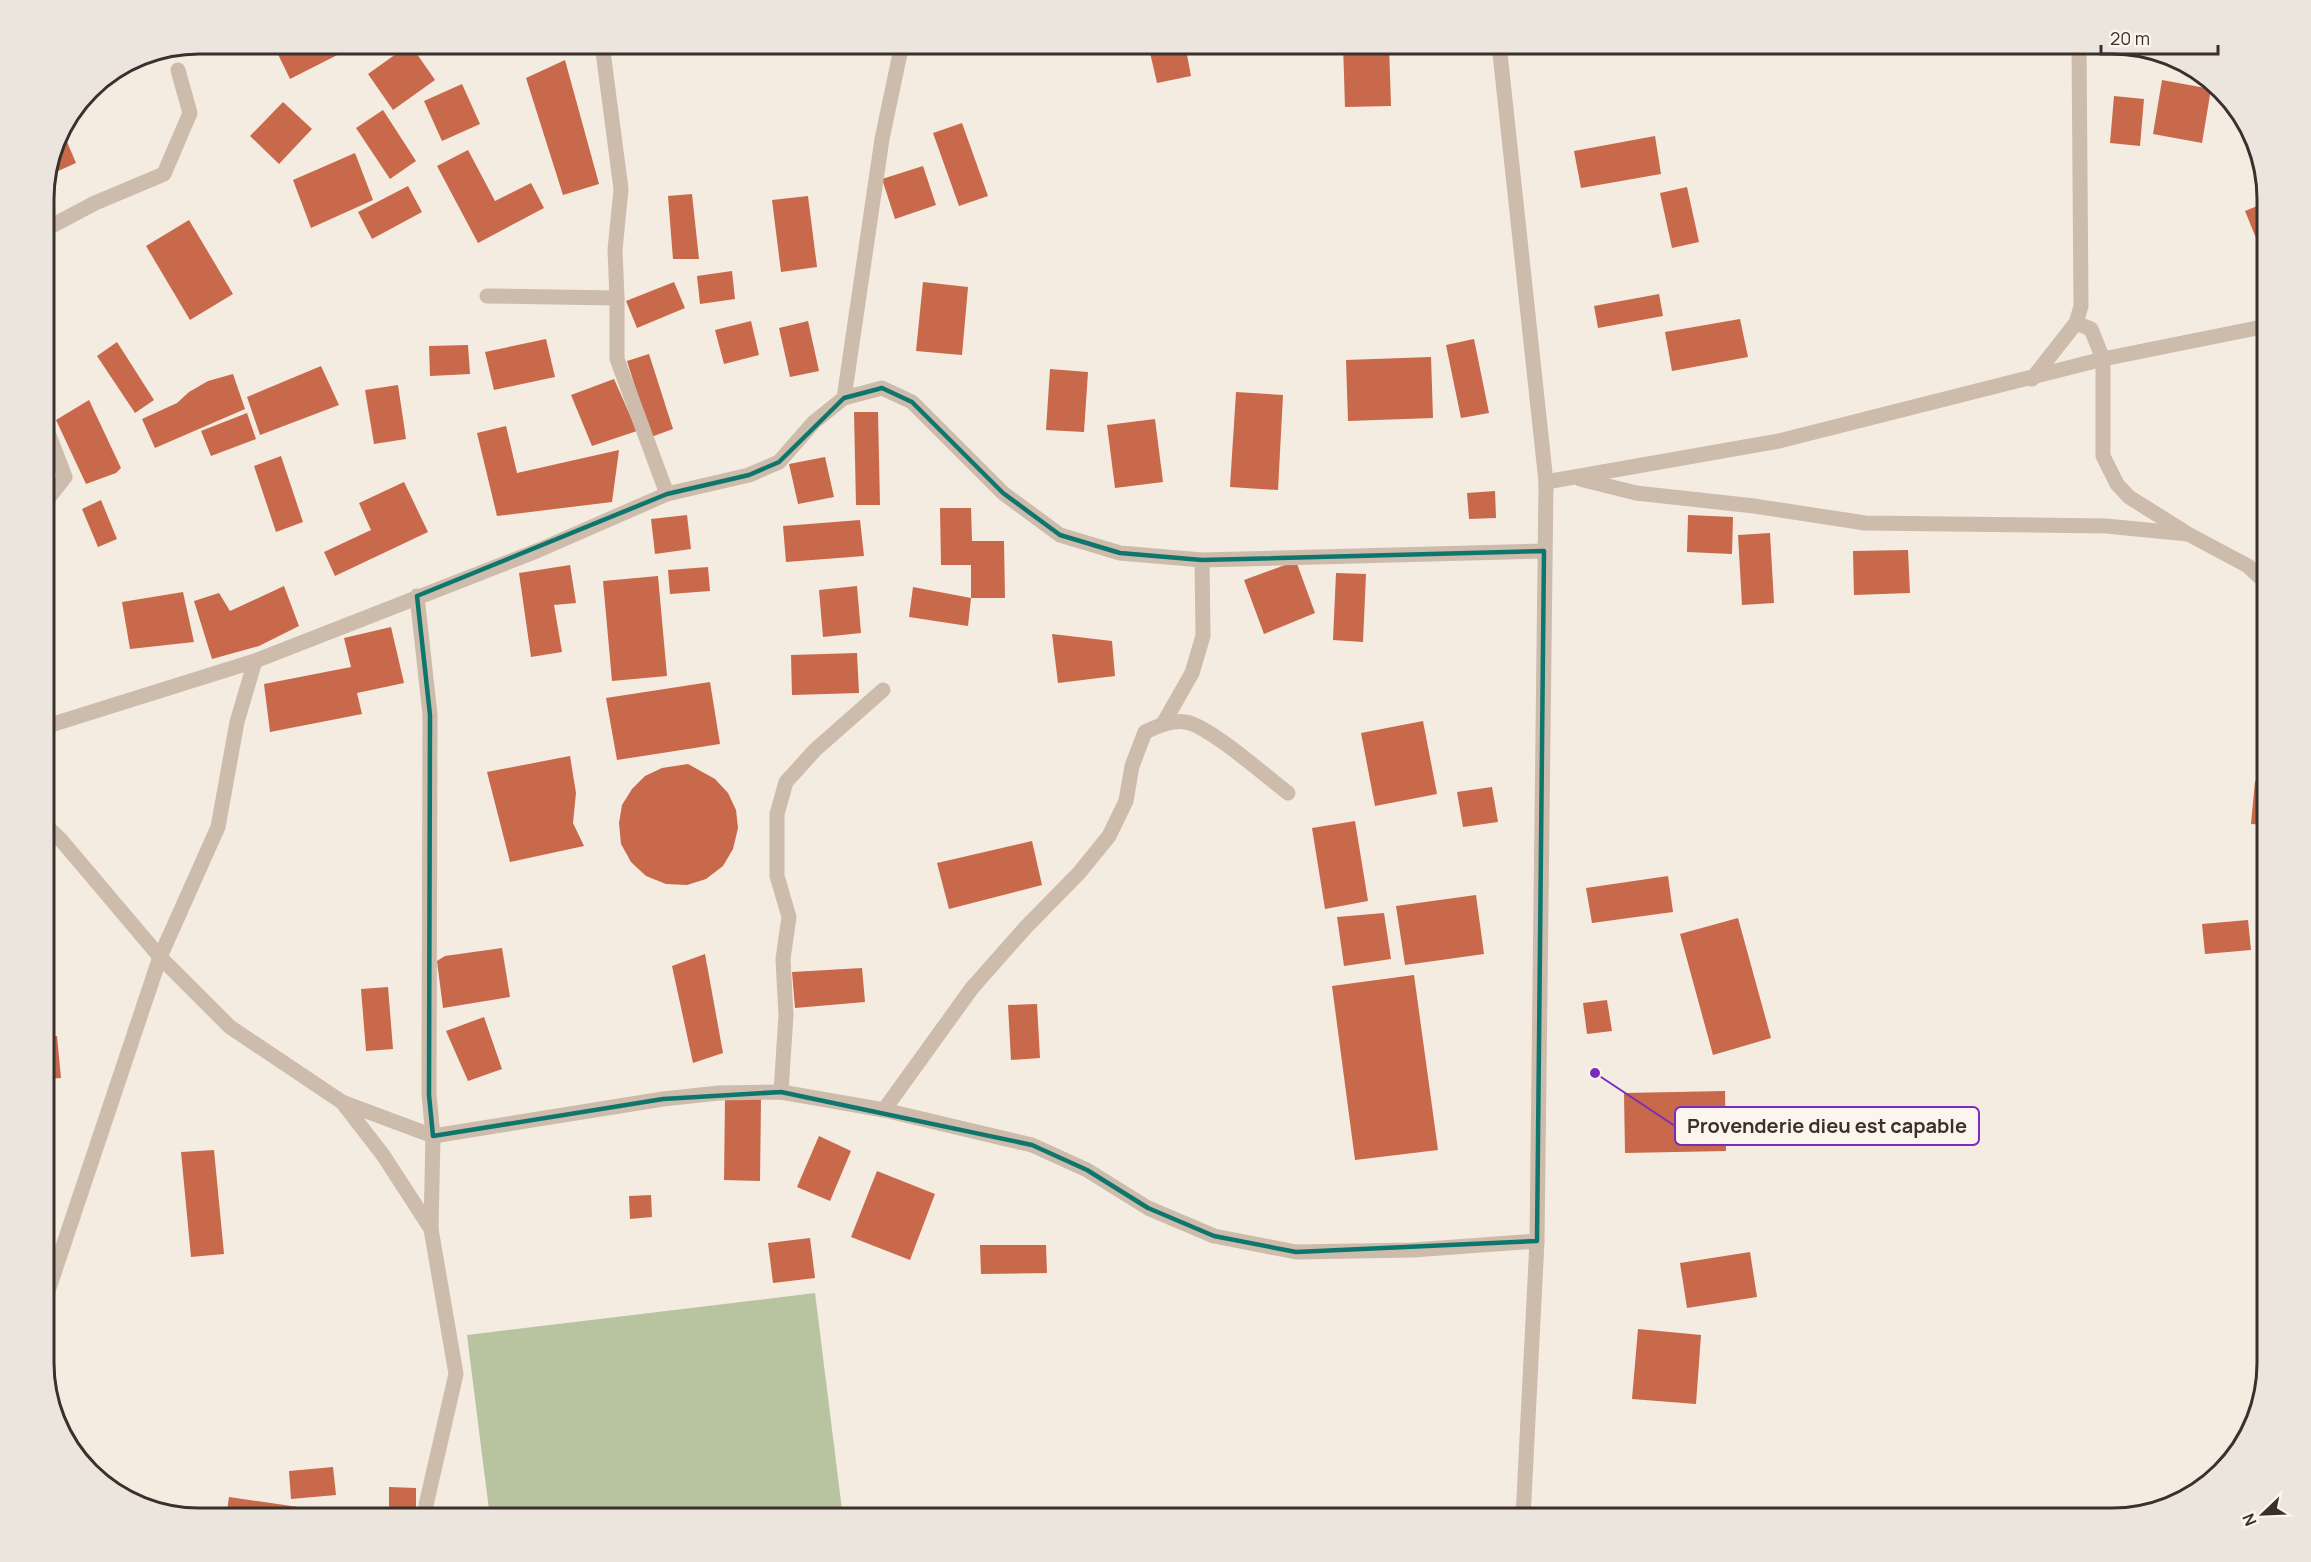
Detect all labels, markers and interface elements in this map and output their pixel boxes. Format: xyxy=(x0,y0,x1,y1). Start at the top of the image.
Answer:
scale bar xyxy=(2101,18,2218,56)
text: 20 m xyxy=(2110,26,2150,50)
callout: Provenderie dieu est capable xyxy=(1675,1107,1979,1145)
text: Provenderie dieu est capable xyxy=(1687,1112,1967,1139)
north arrow xyxy=(2233,1484,2293,1544)
text: N xyxy=(2237,1510,2262,1529)

